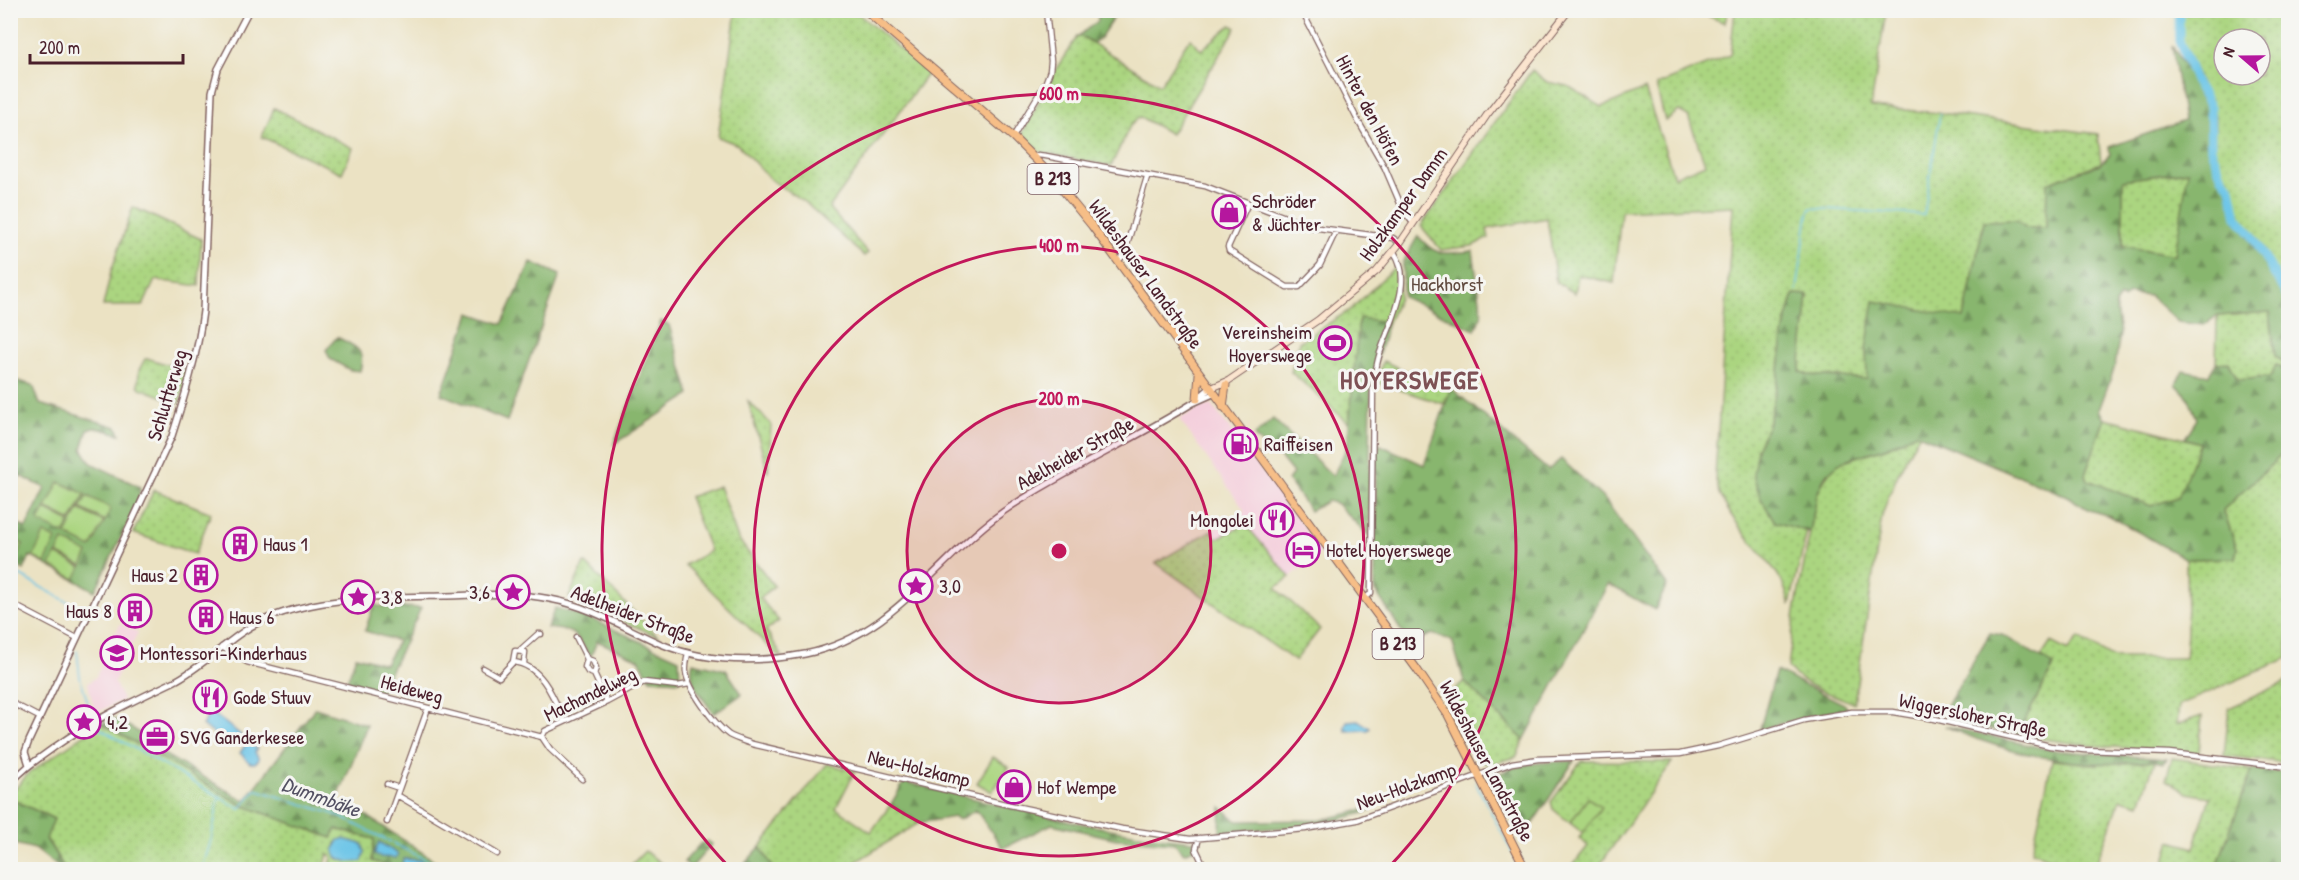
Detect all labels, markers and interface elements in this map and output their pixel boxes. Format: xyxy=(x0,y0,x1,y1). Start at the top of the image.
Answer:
scale bar xyxy=(30,27,183,65)
north arrow xyxy=(2212,27,2272,87)
text: 200 m xyxy=(39,35,80,60)
text: N xyxy=(2216,44,2240,60)
street label: Hinter den Höfen xyxy=(1330,50,1411,170)
text: 600 m xyxy=(1039,81,1079,106)
street label: Holzkamper Damm xyxy=(1352,141,1453,266)
road number: B 213 xyxy=(1028,164,1078,194)
place label: Schröder & Jüchter xyxy=(1252,187,1322,237)
street label: Wildeshauser Landstraße xyxy=(1083,194,1210,354)
shop icon: Schröder & Jüchter xyxy=(1211,194,1247,230)
text: 400 m xyxy=(1039,233,1079,258)
park label: Hackhorst xyxy=(1411,270,1484,297)
place label: Vereinsheim Hoyerswege xyxy=(1221,318,1312,368)
sports icon: Vereinsheim Hoyerswege xyxy=(1317,325,1353,361)
street label: Schlutterweg xyxy=(140,346,193,444)
district label: HOYERSWEGE xyxy=(1340,362,1480,397)
text: 200 m xyxy=(1039,386,1079,411)
street label: Adelheider Straße xyxy=(1011,409,1138,496)
fuel station icon: Raiffeisen xyxy=(1223,426,1259,462)
place label: Raiffeisen xyxy=(1264,430,1333,457)
restaurant icon: Mongolei xyxy=(1259,502,1295,538)
place label: Mongolei xyxy=(1190,506,1254,533)
building icon: Haus 1 xyxy=(222,526,258,562)
place label: Haus 1 xyxy=(263,530,308,557)
hotel icon: Hotel Hoyerswege xyxy=(1285,532,1321,568)
place label: Hotel Hoyerswege xyxy=(1326,536,1452,563)
centre of rings xyxy=(1049,541,1069,561)
building icon: Haus 2 xyxy=(183,557,219,593)
place label: Haus 2 xyxy=(131,561,179,588)
place icon: 3,0 xyxy=(898,568,934,604)
place label: 3,0 xyxy=(939,572,961,599)
place icon: 3,6 xyxy=(495,574,531,610)
place label: 3,6 xyxy=(469,578,490,605)
street label: Adelheider Straße xyxy=(568,578,699,649)
place icon: 3,8 xyxy=(340,579,376,615)
place label: 3,8 xyxy=(381,583,403,610)
building icon: Haus 8 xyxy=(117,593,153,629)
place label: Haus 8 xyxy=(66,597,112,624)
building icon: Haus 6 xyxy=(188,599,224,635)
place label: Haus 6 xyxy=(229,603,274,630)
road number: B 213 xyxy=(1372,629,1424,659)
school or university icon: Montessori-Kinderhaus xyxy=(99,635,135,671)
place label: Montessori-Kinderhaus xyxy=(140,639,307,666)
street label: Machandelweg xyxy=(539,659,641,728)
street label: Heideweg xyxy=(378,667,446,710)
street label: Wildeshauser Landstraße xyxy=(1434,676,1541,846)
restaurant icon: Gode Stuuv xyxy=(192,679,228,715)
place label: Gode Stuuv xyxy=(233,683,311,710)
street label: Wiggersloher Straße xyxy=(1897,686,2049,743)
place icon: 4,2 xyxy=(66,704,102,740)
place label: 4,2 xyxy=(107,708,129,735)
office icon: SVG Ganderkesee xyxy=(139,719,175,755)
place label: SVG Ganderkesee xyxy=(180,723,304,750)
street label: Neu-Holzkamp xyxy=(865,742,973,793)
street label: Neu-Holzkamp xyxy=(1352,755,1460,816)
water label: Dummbäke xyxy=(278,769,366,825)
shop icon: Hof Wempe xyxy=(996,769,1032,805)
place label: Hof Wempe xyxy=(1037,773,1117,800)

